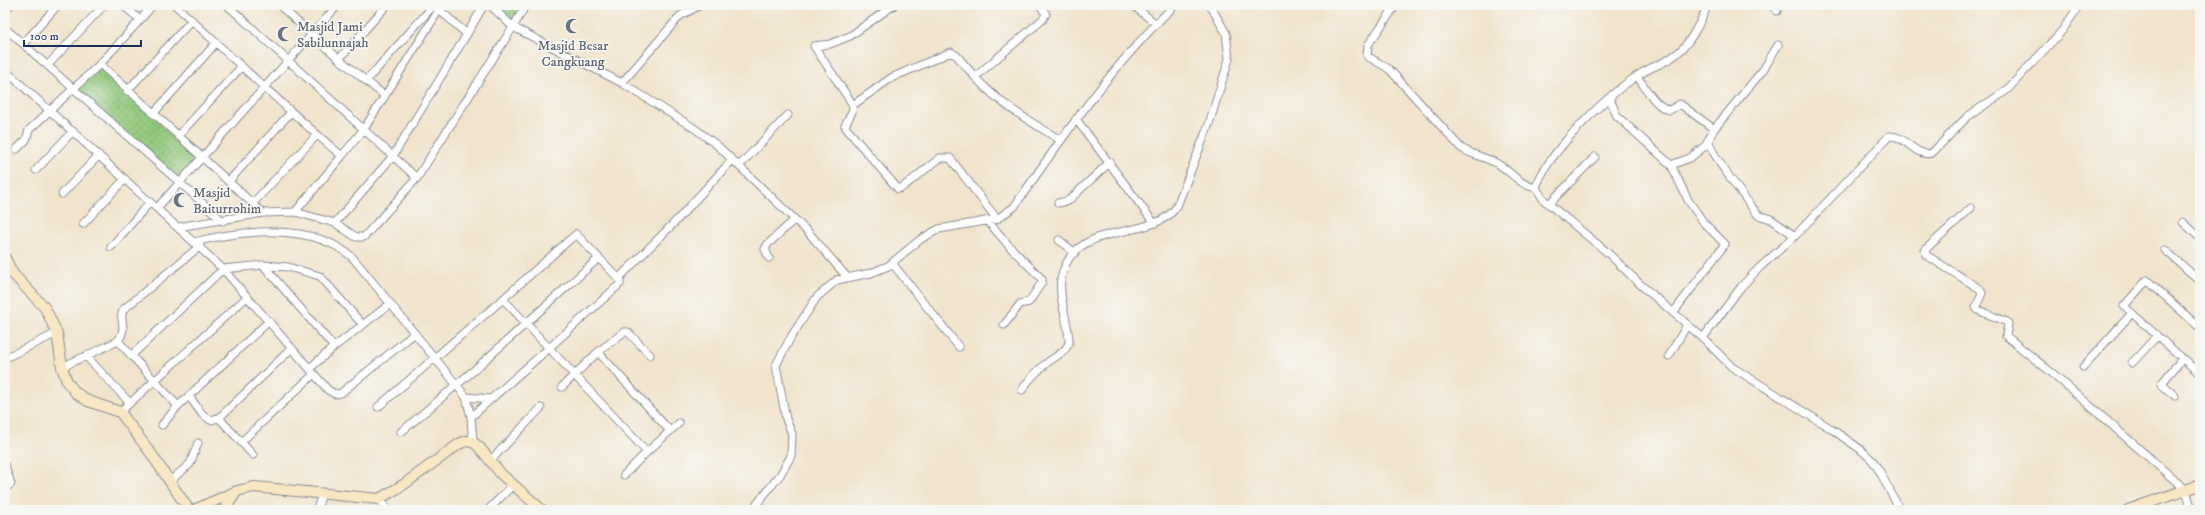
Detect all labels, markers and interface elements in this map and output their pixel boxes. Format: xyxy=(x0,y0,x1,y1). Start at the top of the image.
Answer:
mosque icon: Masjid Besar Cangkuang xyxy=(564,17,582,35)
place label: Masjid Jami Sabilunnajah xyxy=(297,18,369,52)
scale bar xyxy=(24,22,141,48)
mosque icon: Masjid Jami Sabilunnajah xyxy=(276,25,294,43)
text: 100 m xyxy=(30,29,59,44)
place label: Masjid Besar Cangkuang xyxy=(538,37,609,71)
place label: Masjid Baiturrohim xyxy=(193,184,262,218)
mosque icon: Masjid Baiturrohim xyxy=(172,191,190,209)

